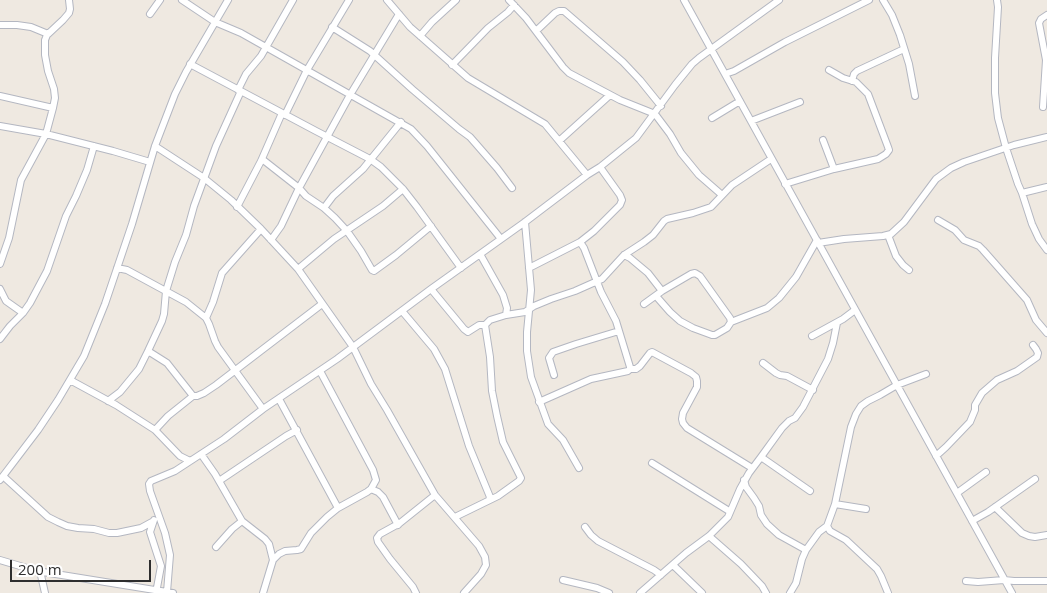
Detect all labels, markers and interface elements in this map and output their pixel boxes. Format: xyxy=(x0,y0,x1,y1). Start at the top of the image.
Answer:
scale bar xyxy=(12,550,154,582)
text: 200 m xyxy=(18,559,62,579)

